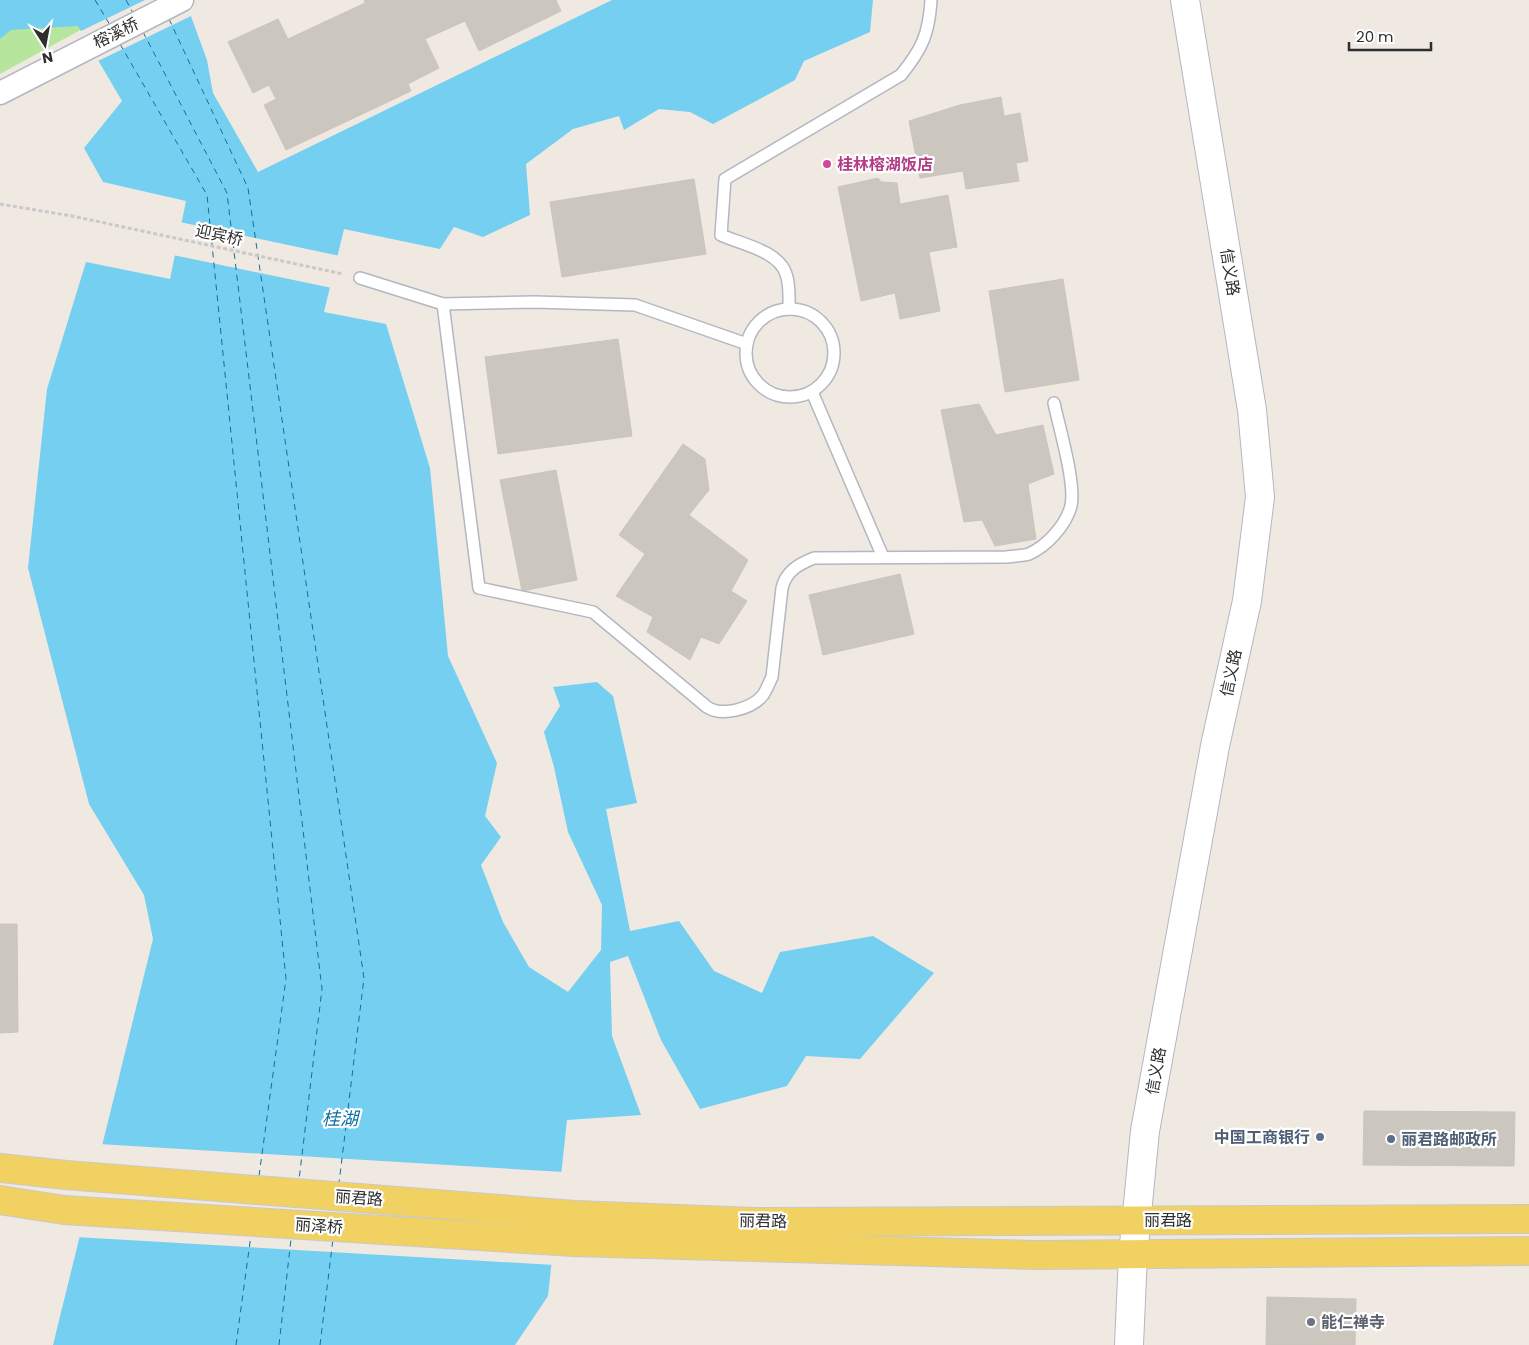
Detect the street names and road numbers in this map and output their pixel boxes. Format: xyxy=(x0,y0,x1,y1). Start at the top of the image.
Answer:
street label: 榕溪桥 xyxy=(89,12,143,54)
street label: 迎宾桥 xyxy=(193,219,245,251)
street label: 信义路 xyxy=(1215,246,1245,298)
street label: 信义路 xyxy=(1215,647,1247,699)
street label: 信义路 xyxy=(1141,1045,1171,1097)
street label: 丽君路 xyxy=(334,1185,384,1211)
street label: 丽君路 xyxy=(739,1209,787,1233)
street label: 丽君路 xyxy=(1144,1209,1192,1232)
street label: 丽泽桥 xyxy=(294,1213,344,1239)

